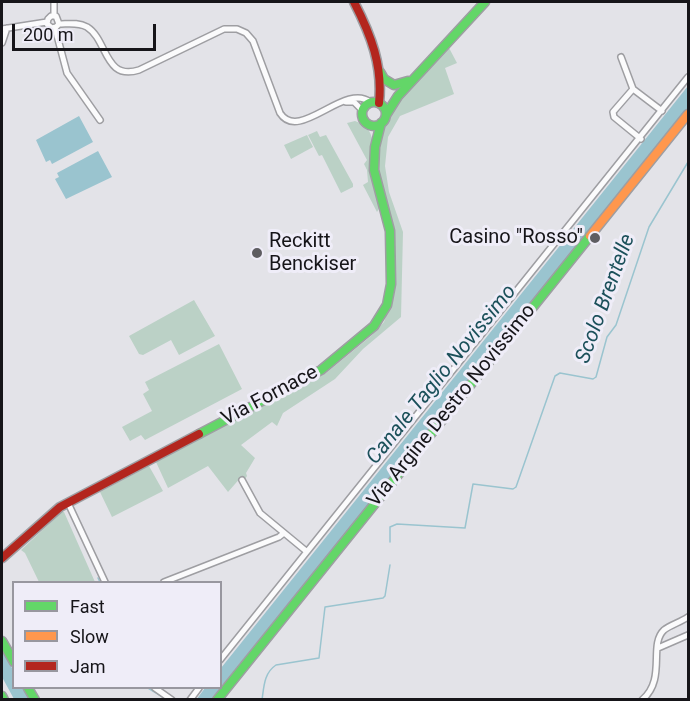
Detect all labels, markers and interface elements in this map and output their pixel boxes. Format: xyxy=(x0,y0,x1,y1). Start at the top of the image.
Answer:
scale bar xyxy=(15,12,159,50)
text: 200 m xyxy=(23,24,74,45)
place label: Casino "Rosso" xyxy=(449,226,583,250)
place label: Reckitt Benckiser xyxy=(269,230,356,277)
water label: Scolo Brentelle xyxy=(571,231,641,367)
marker: Casino "Rosso" xyxy=(588,231,602,245)
marker: Reckitt Benckiser xyxy=(250,246,264,260)
water label: Canale Taglio Novissimo xyxy=(362,280,522,470)
street label: Via Argine Destro Novissimo xyxy=(363,300,541,512)
street label: Via Fornace xyxy=(218,361,322,431)
legend xyxy=(12,581,222,689)
text: Fast xyxy=(70,596,105,617)
text: Slow xyxy=(70,626,109,647)
text: Jam xyxy=(70,656,106,677)

